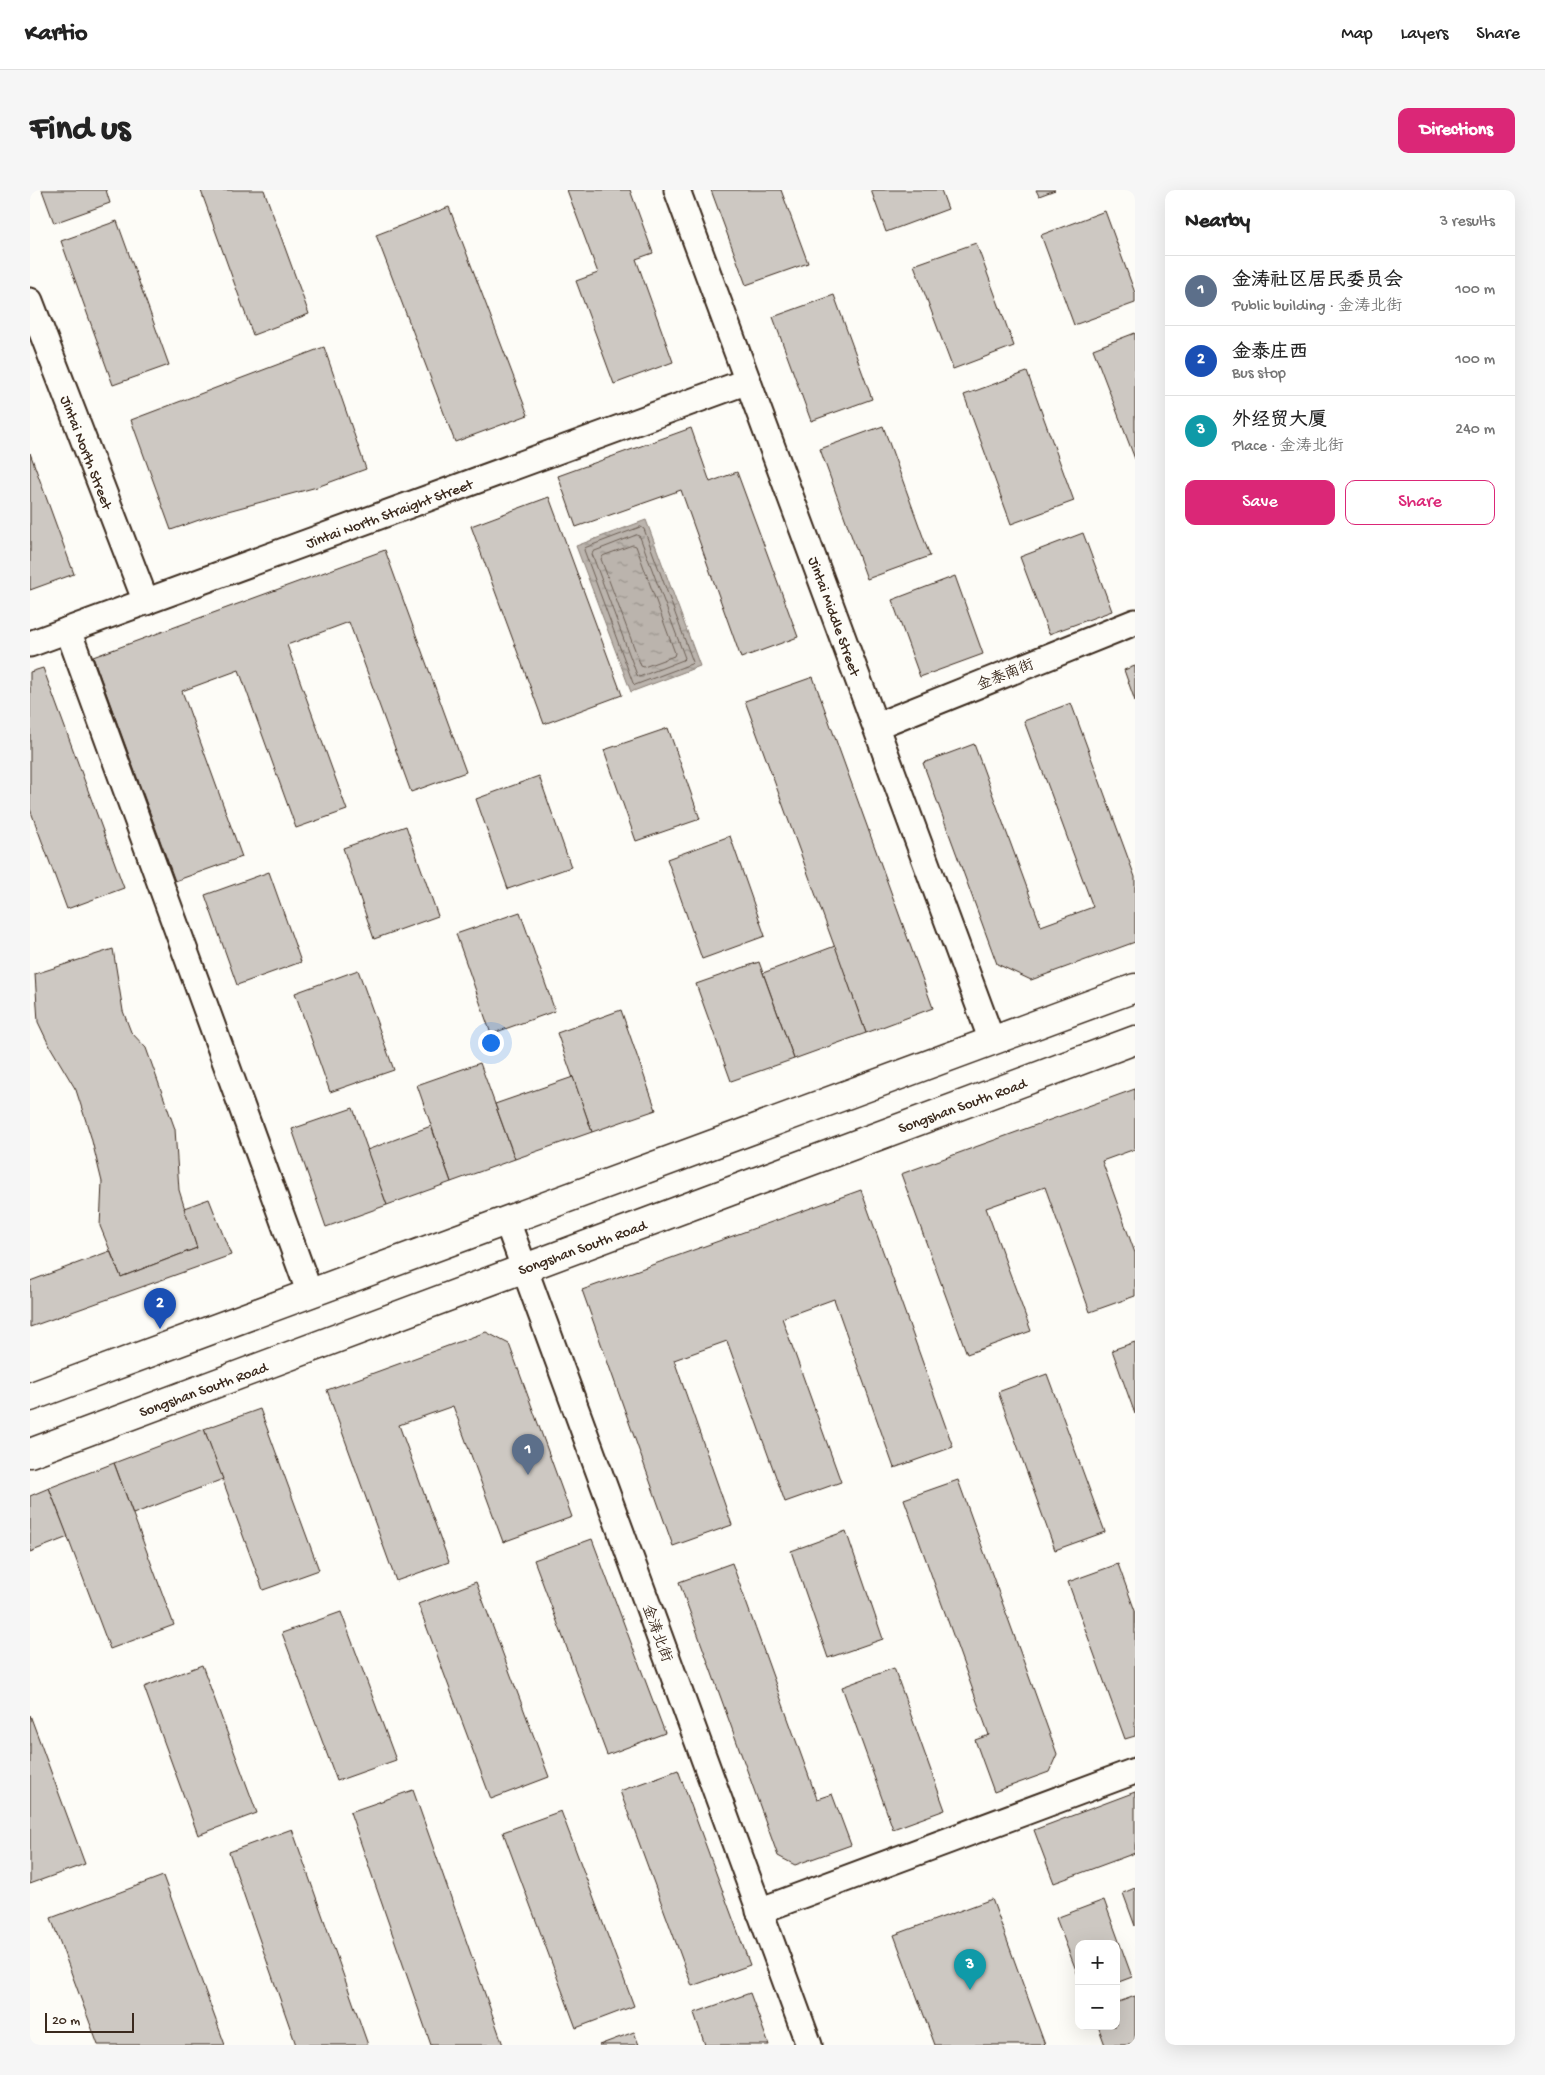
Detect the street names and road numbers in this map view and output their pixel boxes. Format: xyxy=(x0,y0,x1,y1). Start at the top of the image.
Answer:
street label: Jintai North Street xyxy=(55,393,116,514)
street label: Jintai North Straight Street xyxy=(304,476,477,554)
street label: Jintai Middle Street xyxy=(803,555,864,680)
street label: 金泰南街 xyxy=(974,655,1037,695)
street label: Songshan South Road xyxy=(896,1075,1030,1138)
street label: Songshan South Road xyxy=(516,1217,650,1280)
street label: Songshan South Road xyxy=(137,1359,271,1422)
street label: 金涛北街 xyxy=(637,1602,675,1665)

